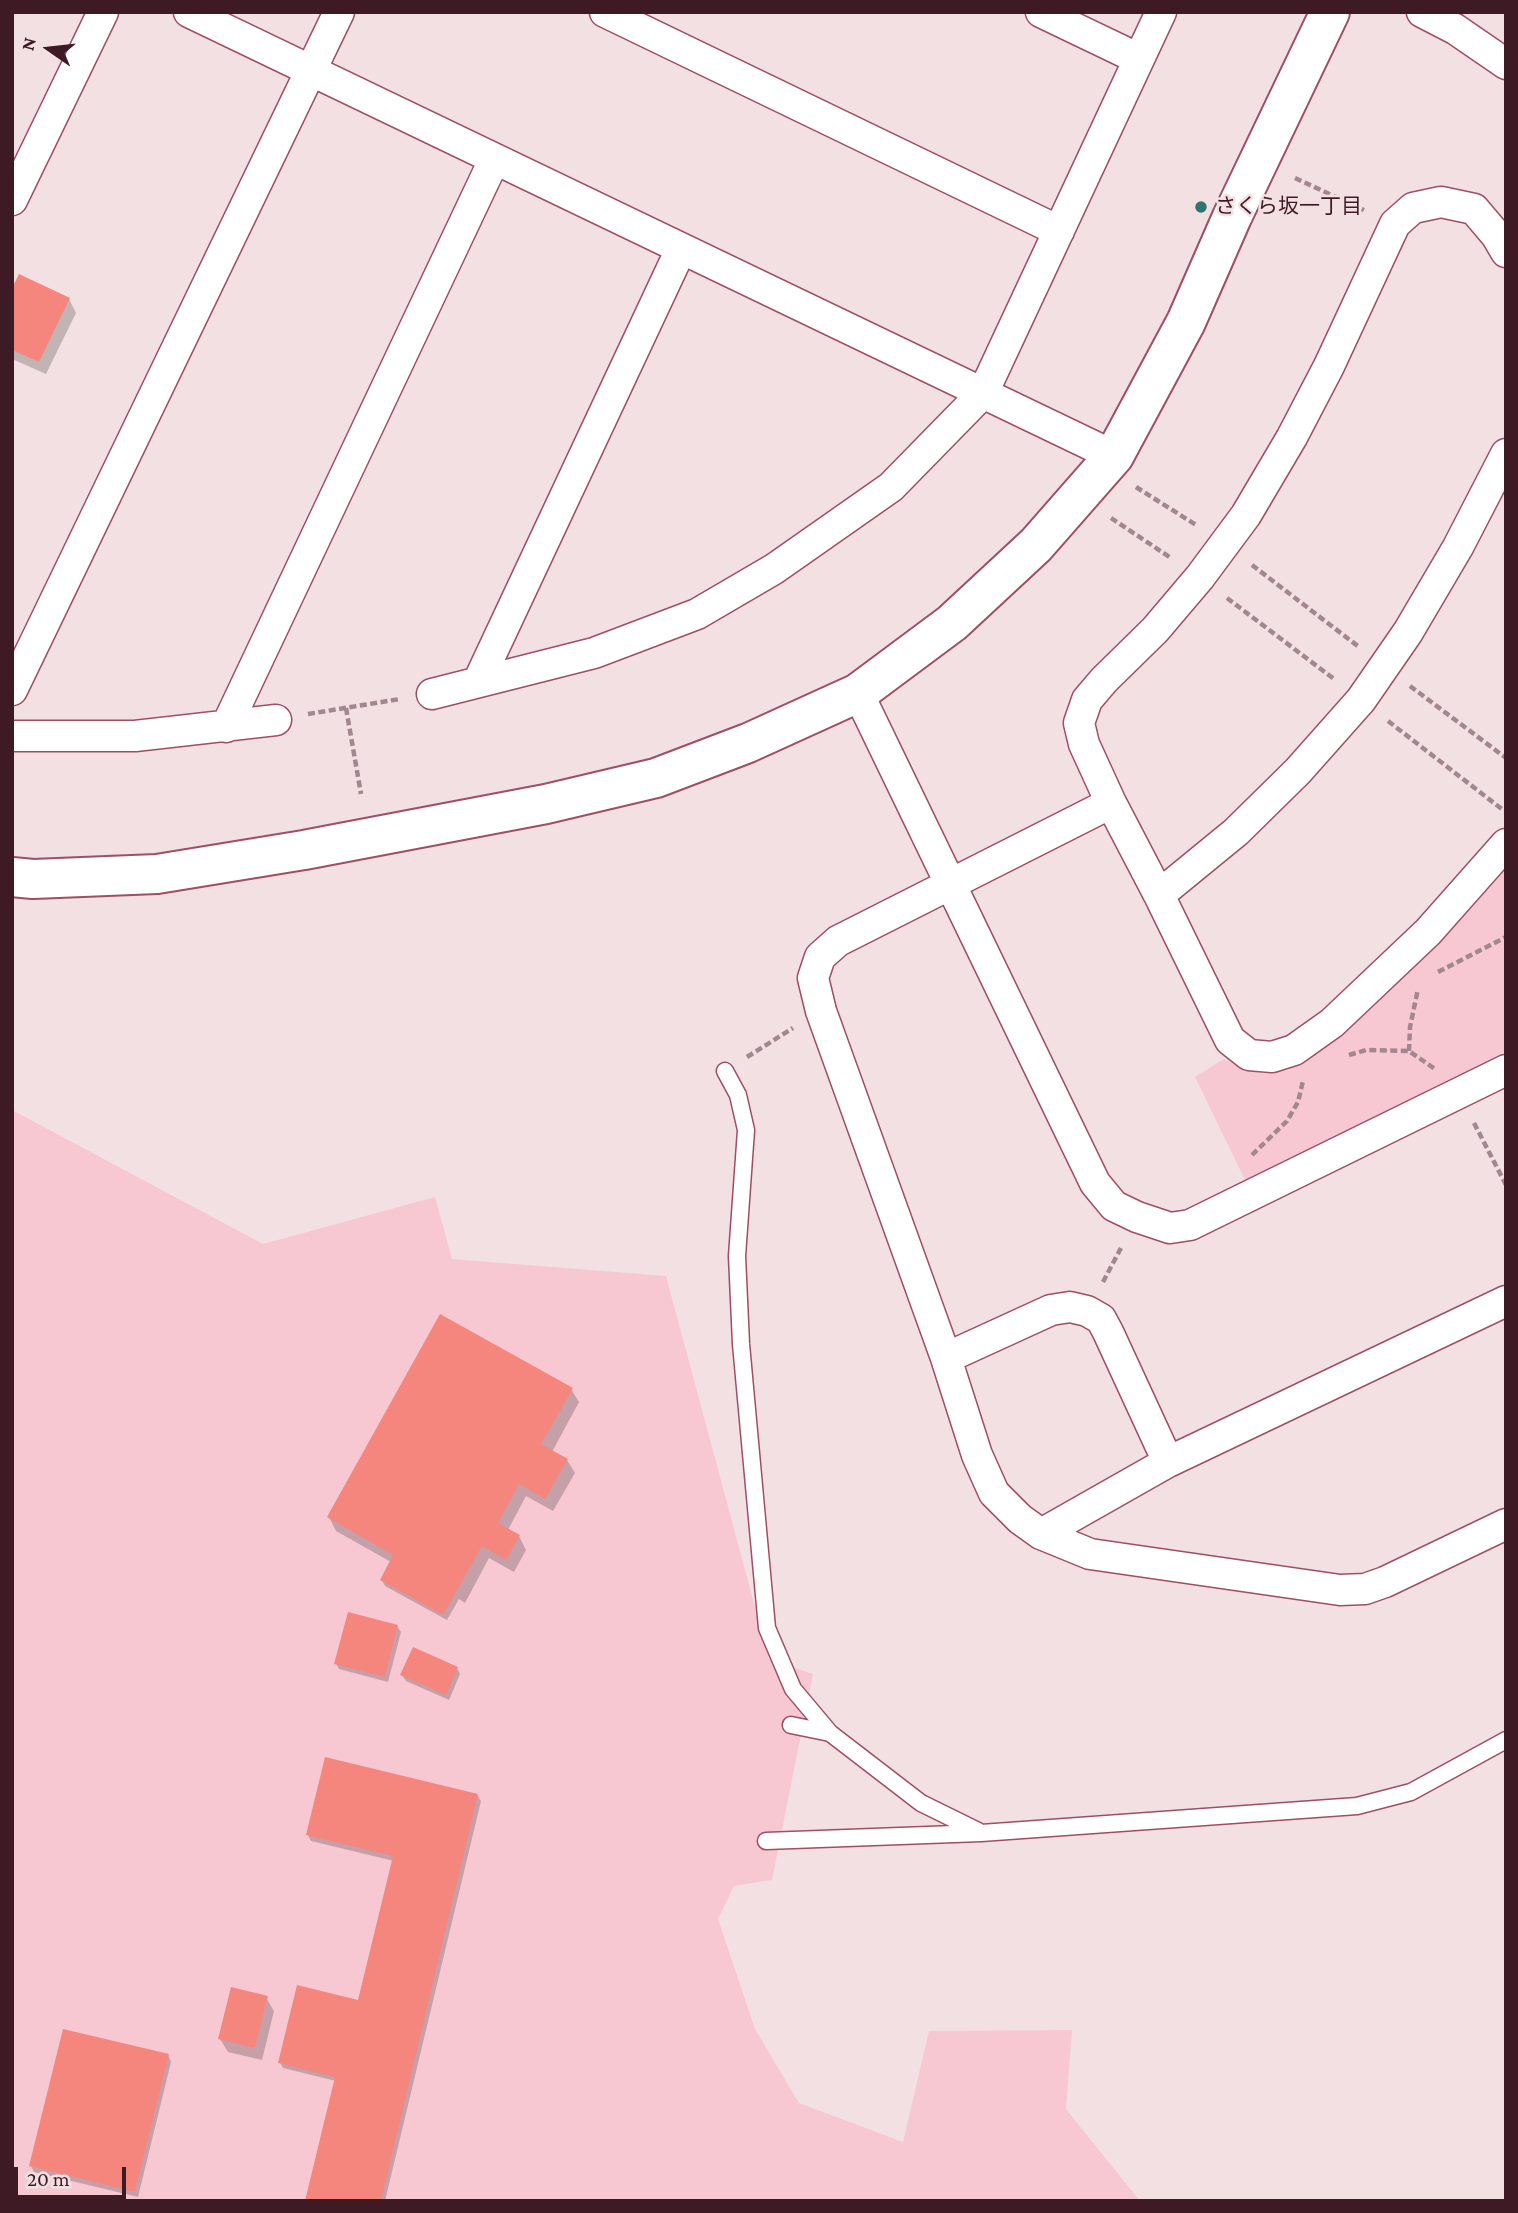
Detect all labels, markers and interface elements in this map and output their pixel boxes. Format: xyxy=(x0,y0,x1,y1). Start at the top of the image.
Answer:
north arrow xyxy=(14,14,84,84)
text: N xyxy=(16,35,40,53)
place label: さくら坂一丁目 xyxy=(1215,194,1362,220)
marker: さくら坂一丁目 xyxy=(1193,199,1209,215)
scale bar xyxy=(18,2154,130,2198)
text: 20 m xyxy=(27,2167,70,2191)

